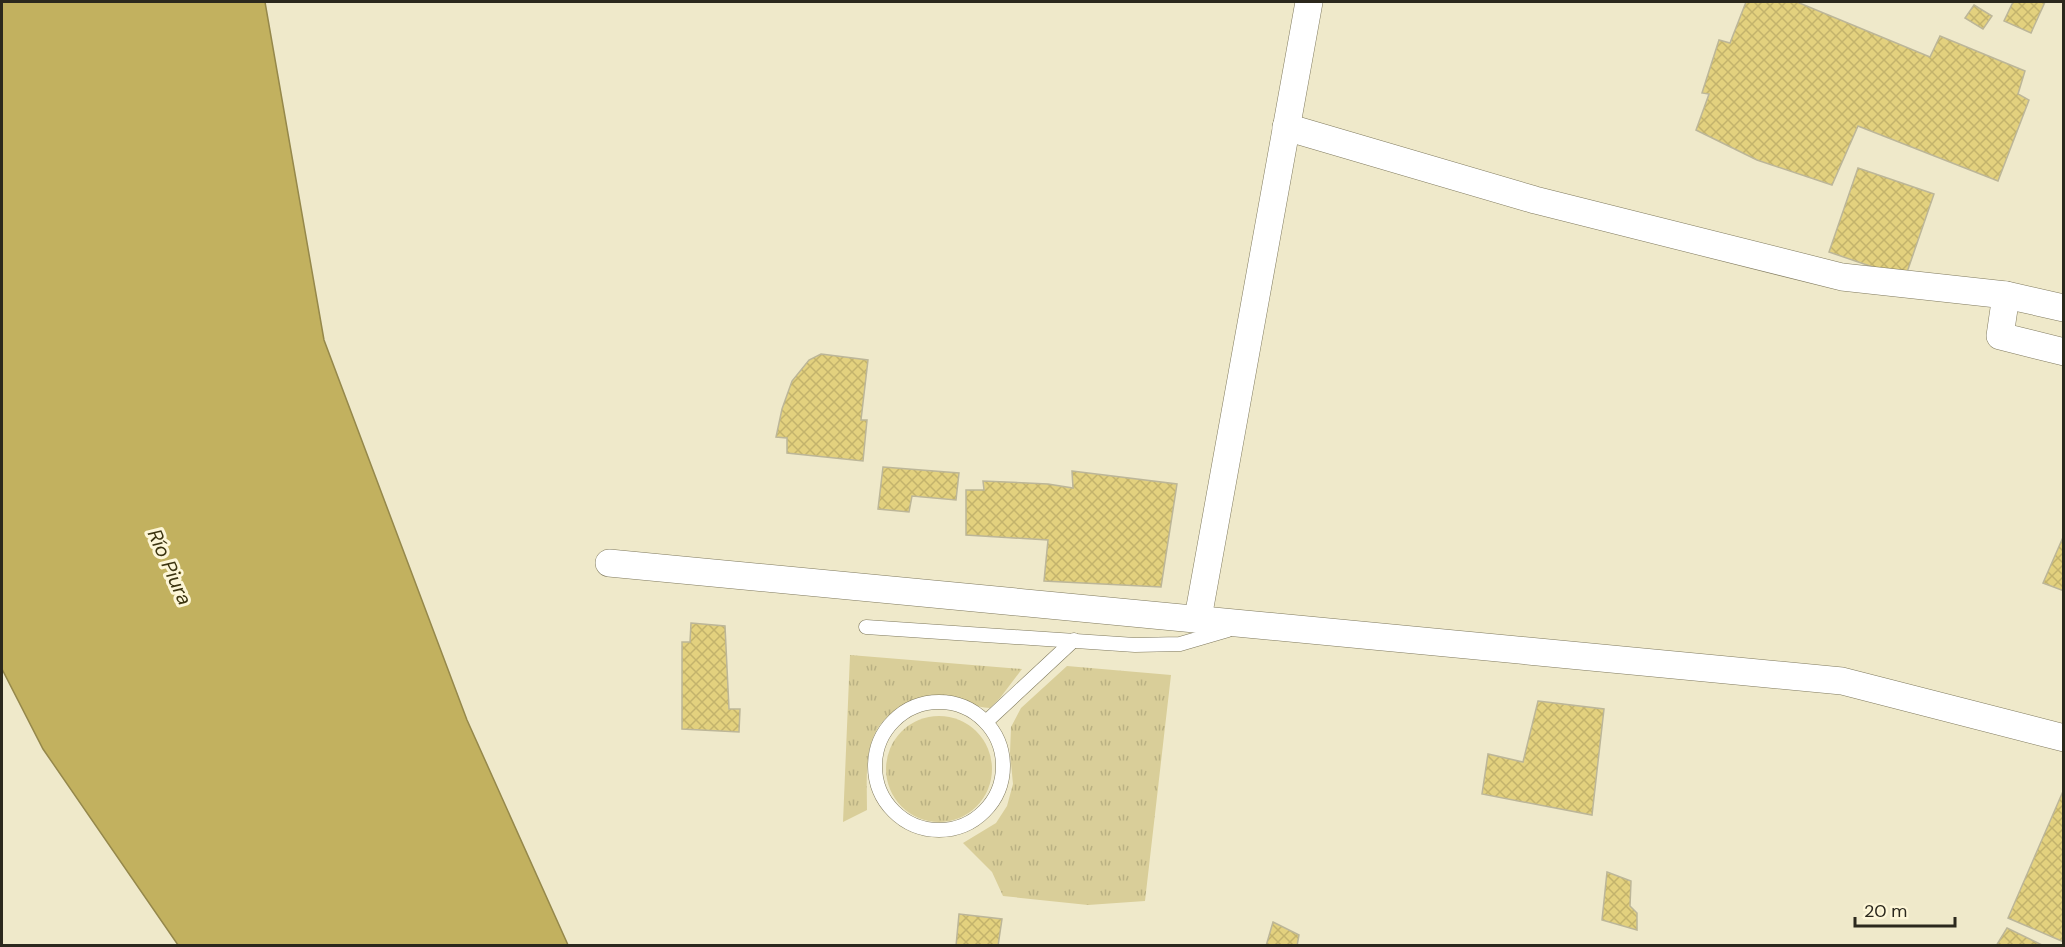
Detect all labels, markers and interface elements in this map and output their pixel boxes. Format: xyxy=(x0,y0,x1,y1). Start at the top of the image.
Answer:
water label: Río Piura xyxy=(142,525,198,609)
scale bar xyxy=(1855,890,1956,928)
text: 20 m xyxy=(1864,899,1907,923)

